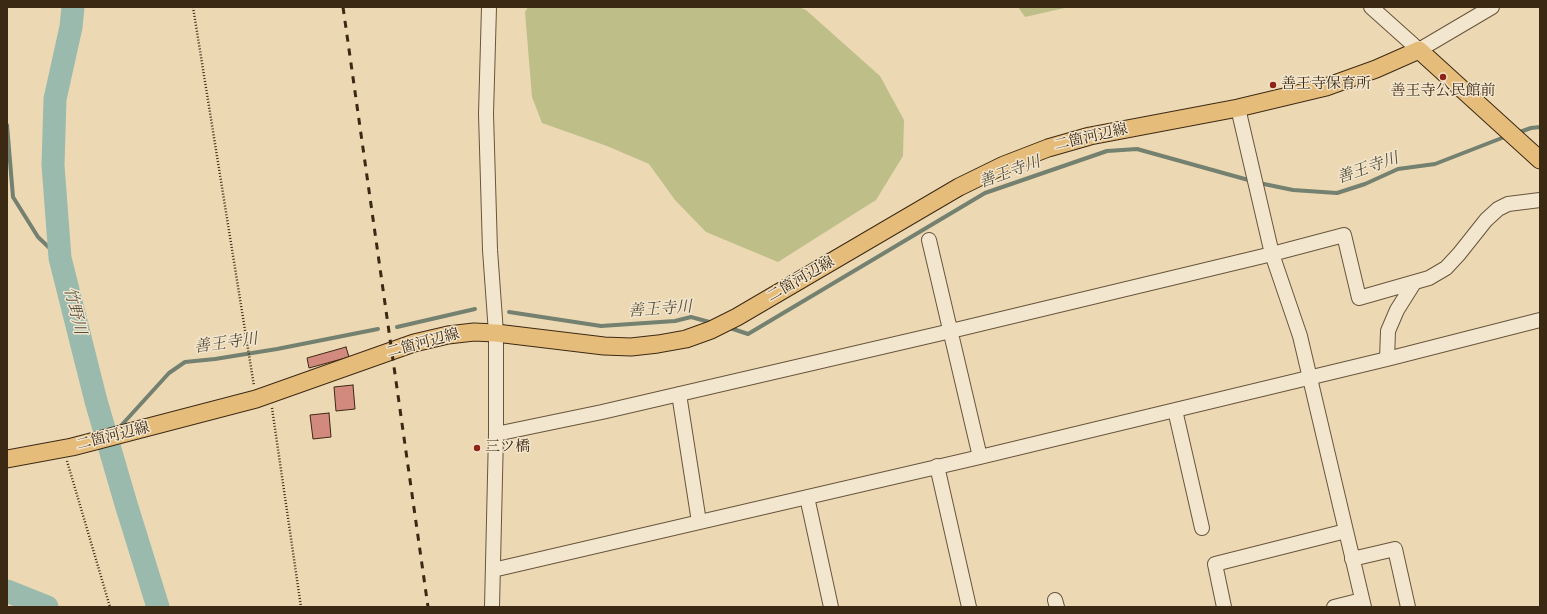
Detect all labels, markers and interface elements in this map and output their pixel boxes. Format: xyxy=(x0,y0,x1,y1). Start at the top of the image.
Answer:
marker: 善王寺公民館前 xyxy=(1438,72,1448,82)
place label: 善王寺保育所 xyxy=(1281,76,1371,94)
marker: 善王寺保育所 xyxy=(1268,80,1278,90)
place label: 善王寺公民館前 xyxy=(1391,83,1495,101)
street label: 二箇河辺線 xyxy=(1052,121,1130,155)
water label: 善王寺川 xyxy=(1335,150,1401,188)
water label: 善王寺川 xyxy=(977,153,1043,193)
street label: 二箇河辺線 xyxy=(764,253,838,307)
water label: 竹野川 xyxy=(59,285,89,337)
water label: 善王寺川 xyxy=(627,298,693,322)
street label: 二箇河辺線 xyxy=(384,326,462,362)
water label: 善王寺川 xyxy=(193,330,259,358)
street label: 二箇河辺線 xyxy=(74,419,152,455)
place label: 三ツ橋 xyxy=(485,439,530,457)
marker: 三ツ橋 xyxy=(472,443,482,453)

